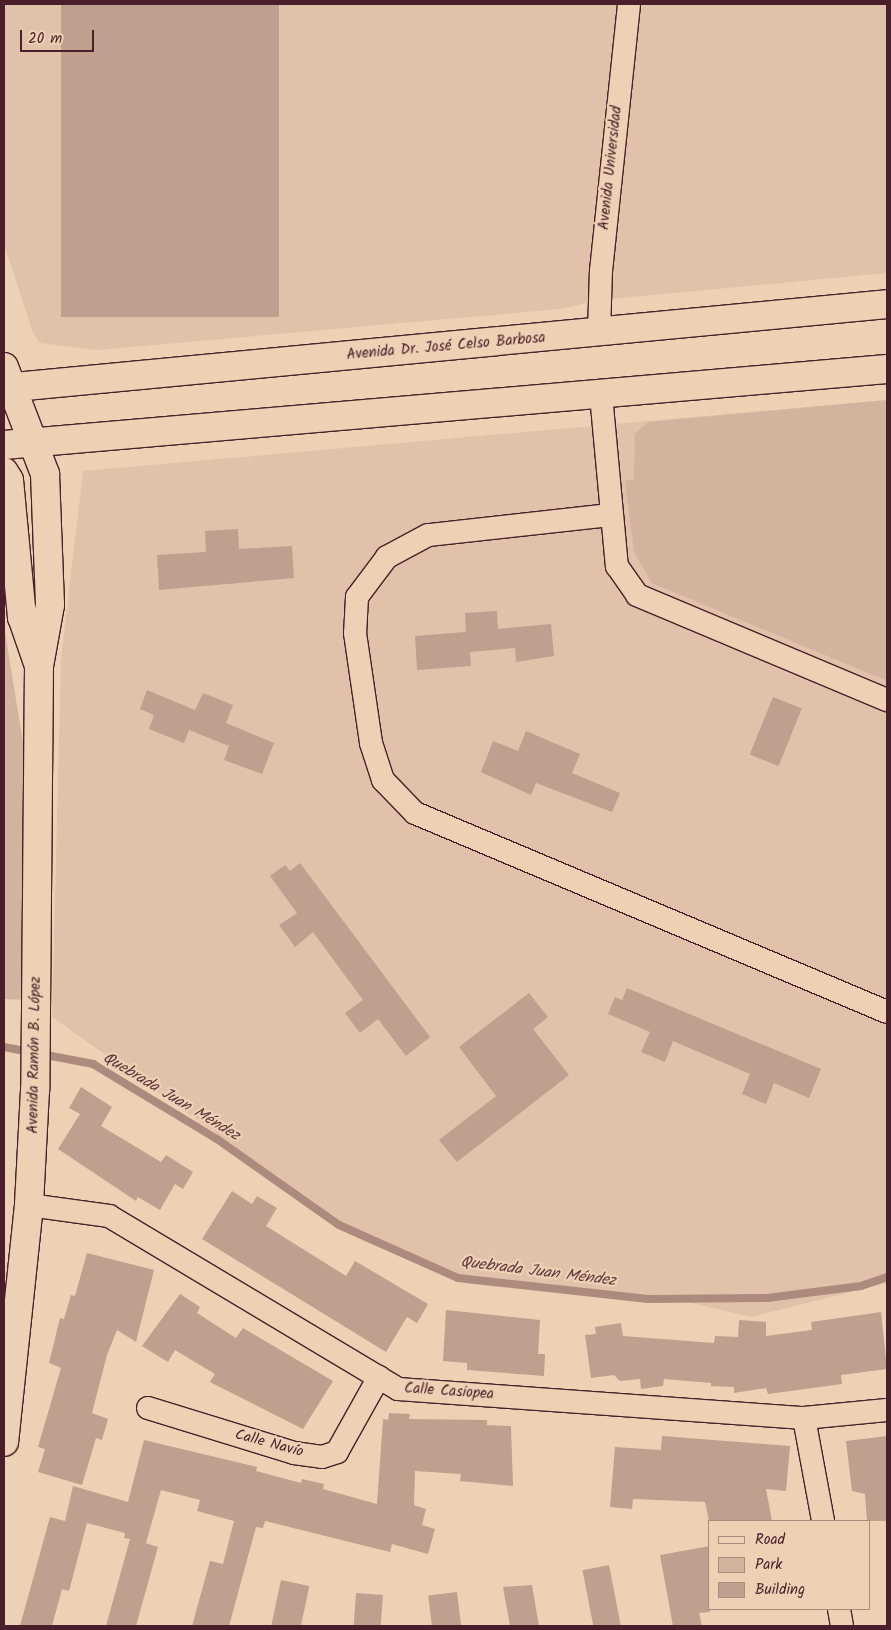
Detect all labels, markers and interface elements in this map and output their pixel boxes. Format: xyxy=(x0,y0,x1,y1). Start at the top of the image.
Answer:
scale bar xyxy=(22,20,96,52)
text: 20 m xyxy=(28,27,62,51)
street label: Avenida Universidad xyxy=(596,105,626,231)
street label: Avenida Dr. José Celso Barbosa xyxy=(346,329,546,365)
street label: Avenida Ramón B. López xyxy=(25,976,45,1134)
water label: Quebrada Juan Méndez xyxy=(99,1049,243,1145)
water label: Quebrada Juan Méndez xyxy=(459,1253,617,1291)
street label: Calle Casiopea xyxy=(404,1380,494,1404)
street label: Calle Navío xyxy=(233,1426,305,1462)
legend xyxy=(708,1520,871,1610)
text: Road xyxy=(755,1528,785,1552)
text: Park xyxy=(755,1553,782,1577)
text: Building xyxy=(755,1578,805,1602)

